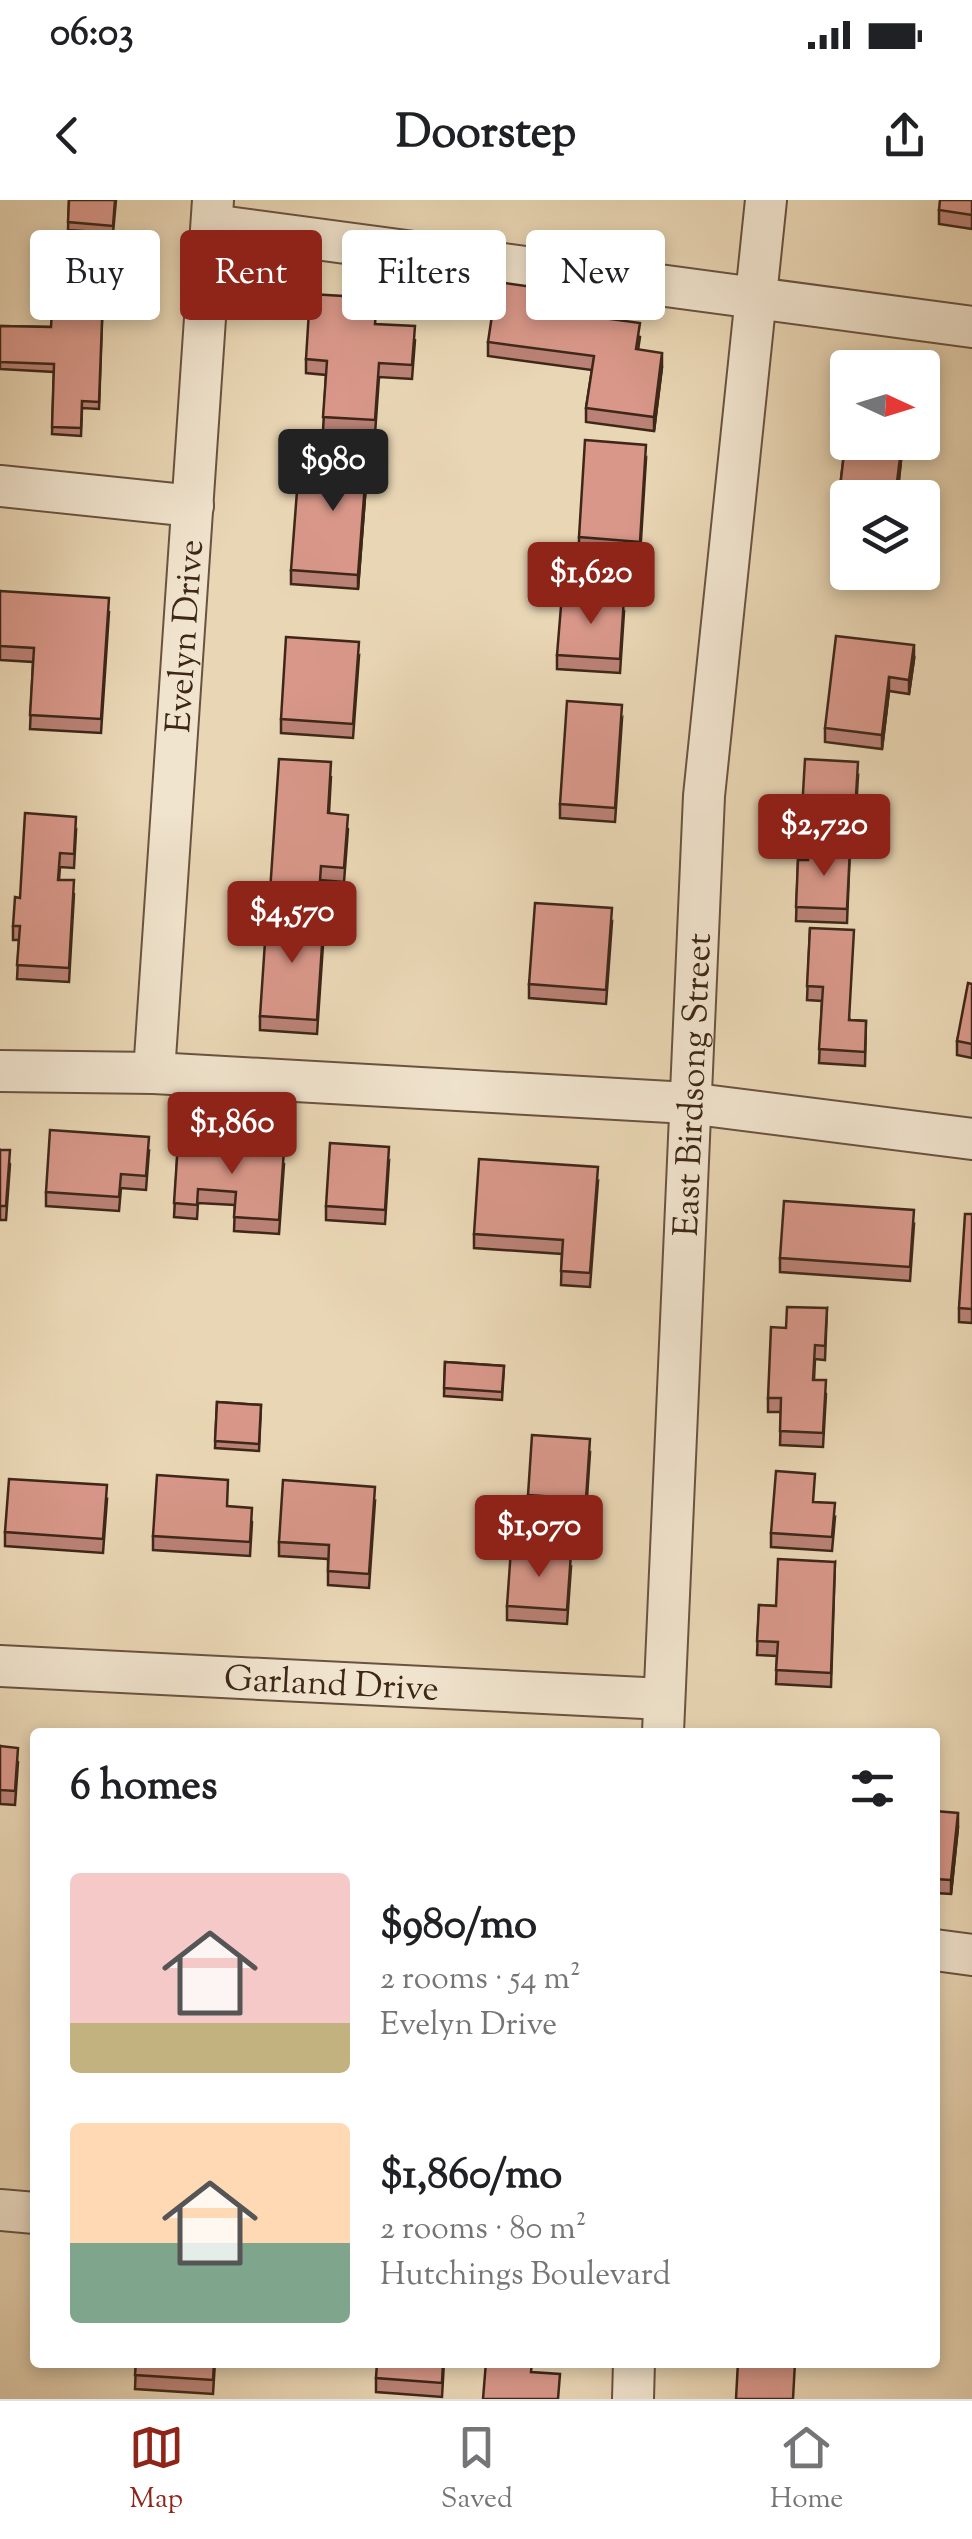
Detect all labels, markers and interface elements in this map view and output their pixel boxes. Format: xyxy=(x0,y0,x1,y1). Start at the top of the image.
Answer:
text: 06:03 xyxy=(50,8,134,62)
text: Doorstep xyxy=(396,103,576,168)
icon: back xyxy=(40,108,95,163)
icon: share xyxy=(877,108,932,163)
chip: Buy xyxy=(30,230,160,320)
chip: Rent xyxy=(180,230,322,320)
chip: Filters xyxy=(342,230,506,320)
chip: New xyxy=(526,230,665,320)
north arrow xyxy=(830,350,940,460)
map controls xyxy=(830,350,940,590)
pin: $980 xyxy=(274,429,392,514)
text: $980 xyxy=(300,438,366,484)
button: layers xyxy=(830,480,940,590)
street label: Evelyn Drive xyxy=(155,538,219,735)
pin: $1,620 xyxy=(510,542,672,627)
text: $1,620 xyxy=(550,551,632,597)
pin: $2,720 xyxy=(743,794,905,879)
text: $2,720 xyxy=(780,803,868,849)
pin: $4,570 xyxy=(211,881,373,966)
text: $4,570 xyxy=(249,890,335,936)
street label: East Birdsong Street xyxy=(663,932,727,1238)
pin: $1,860 xyxy=(151,1092,313,1177)
text: $1,860 xyxy=(190,1101,274,1147)
pin: $1,070 xyxy=(458,1495,620,1580)
text: $1,070 xyxy=(497,1504,581,1550)
street label: Garland Drive xyxy=(223,1655,440,1717)
text: 6 homes xyxy=(70,1758,217,1818)
icon: filters xyxy=(845,1761,900,1816)
text: $980/mo xyxy=(380,1897,537,1957)
icon: home xyxy=(150,1913,270,2033)
text: 2 rooms · 54 m² xyxy=(380,1957,581,2003)
text: Evelyn Drive xyxy=(380,2003,557,2049)
text: $1,860/mo xyxy=(380,2147,562,2207)
icon: home xyxy=(150,2163,270,2283)
text: 2 rooms · 80 m² xyxy=(380,2207,587,2253)
text: Hutchings Boulevard xyxy=(380,2253,671,2299)
tab: Map xyxy=(129,2420,184,2520)
tab: Saved xyxy=(441,2420,513,2520)
tab: Home xyxy=(770,2420,843,2520)

